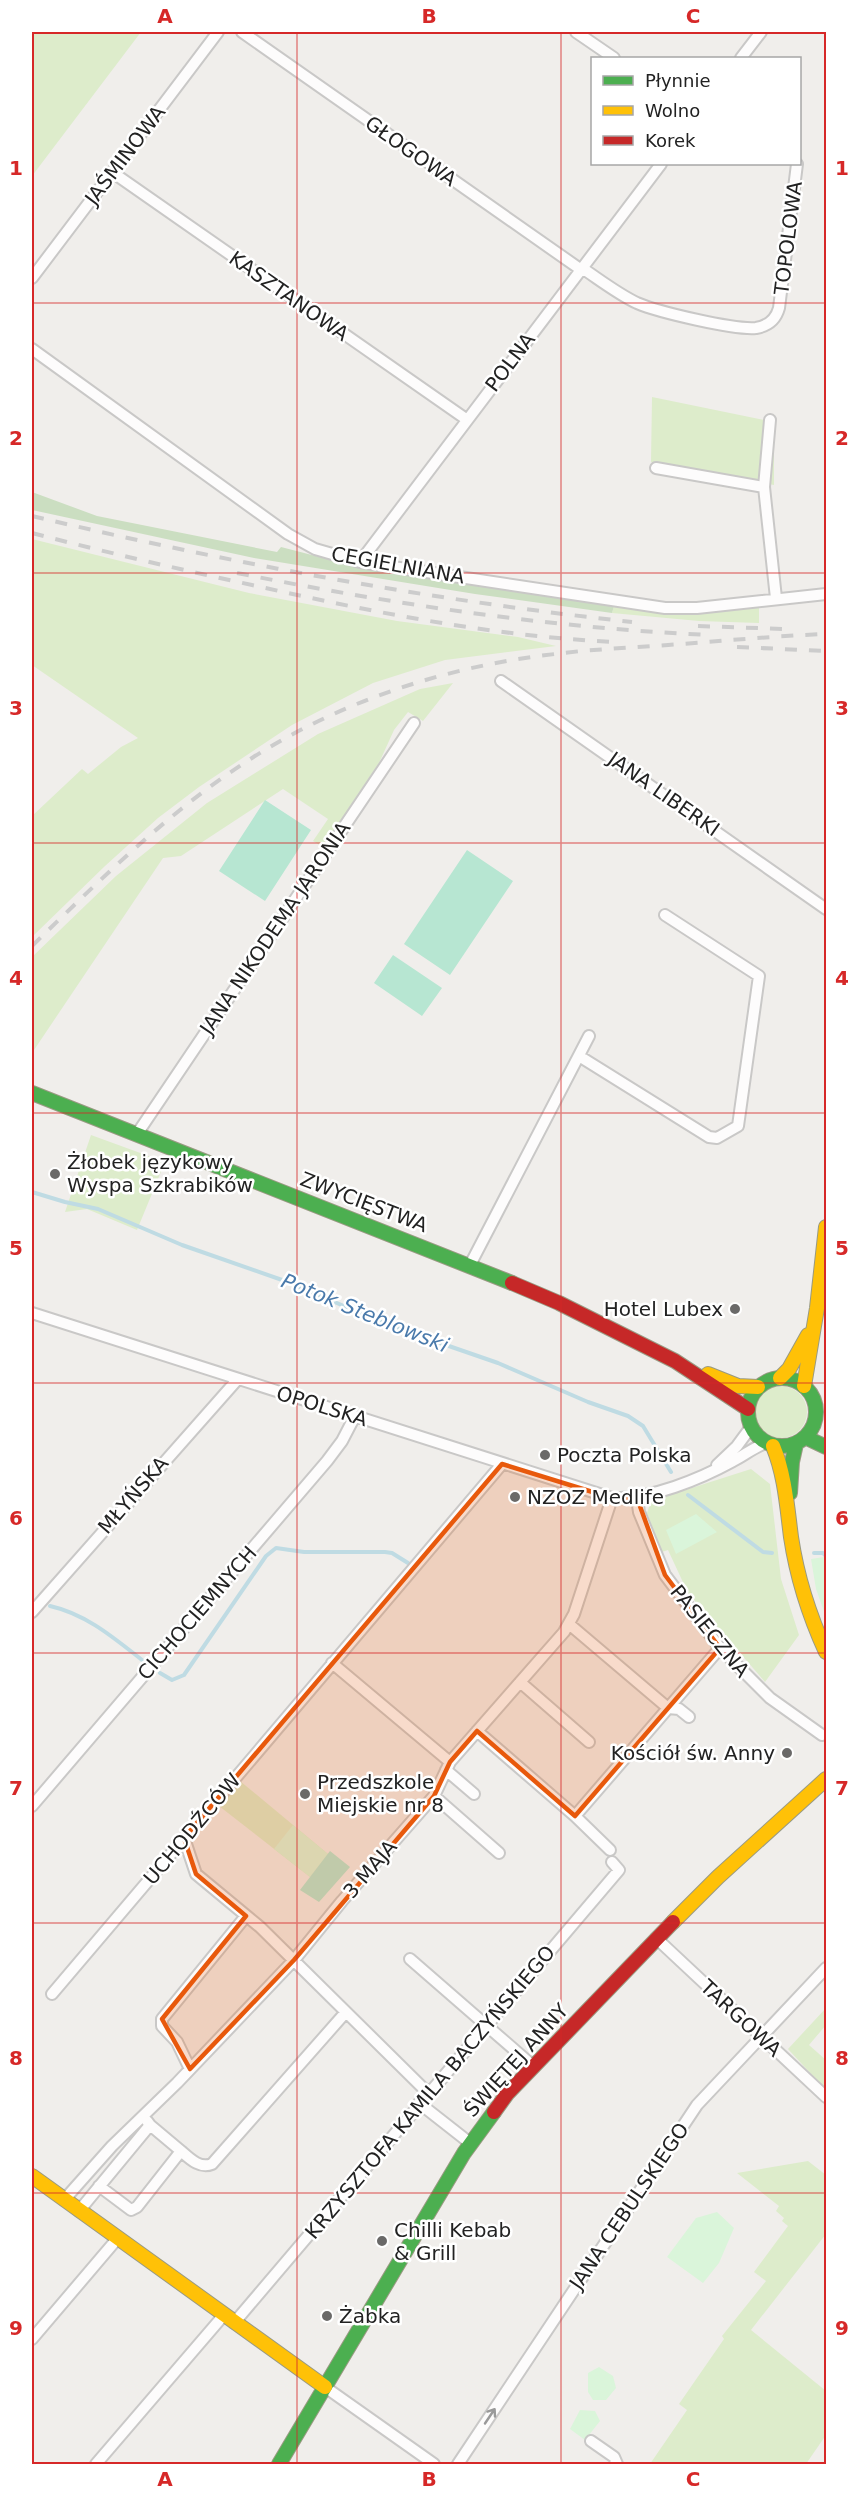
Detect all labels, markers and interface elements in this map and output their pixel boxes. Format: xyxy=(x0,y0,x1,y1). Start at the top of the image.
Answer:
text: A xyxy=(157,4,173,28)
text: B xyxy=(421,4,437,28)
text: C xyxy=(686,4,700,28)
legend xyxy=(591,57,801,165)
text: Płynnie xyxy=(645,70,711,91)
street label: JAŚMINOWA xyxy=(79,100,170,211)
text: Wolno xyxy=(645,100,700,121)
street label: GŁOGOWA xyxy=(361,111,462,191)
text: Korek xyxy=(645,130,696,151)
text: 1 xyxy=(9,156,23,180)
text: 1 xyxy=(835,156,849,180)
street label: TOPOLOWA xyxy=(769,179,807,297)
street label: KASZTANOWA xyxy=(225,246,354,346)
street label: POLNA xyxy=(480,328,540,396)
text: 2 xyxy=(9,426,23,450)
text: 2 xyxy=(835,426,849,450)
street label: CEGIELNIANA xyxy=(329,541,467,589)
text: 3 xyxy=(9,696,23,720)
text: 3 xyxy=(835,696,849,720)
street label: JANA LIBERKI xyxy=(602,746,724,841)
street label: JANA NIKODEMA JARONIA xyxy=(194,817,355,1041)
text: 4 xyxy=(9,966,23,990)
text: 4 xyxy=(835,966,849,990)
place label: Żłobek językowy Wyspa Szkrabików xyxy=(67,1150,253,1197)
marker: Żłobek językowy Wyspa Szkrabików xyxy=(48,1167,62,1181)
street label: ZWYCIĘSTWA xyxy=(297,1167,431,1237)
text: 5 xyxy=(9,1236,23,1260)
text: 5 xyxy=(835,1236,849,1260)
water label: Potok Steblowski xyxy=(278,1269,452,1358)
place label: Hotel Lubex xyxy=(604,1297,723,1321)
marker: Hotel Lubex xyxy=(728,1302,742,1316)
street label: OPOLSKA xyxy=(274,1381,371,1431)
place label: Poczta Polska xyxy=(557,1443,692,1467)
marker: Poczta Polska xyxy=(538,1448,552,1462)
street label: MŁYŃSKA xyxy=(93,1451,173,1539)
place label: NZOZ Medlife xyxy=(527,1485,664,1509)
marker: NZOZ Medlife xyxy=(508,1490,522,1504)
text: 6 xyxy=(9,1506,23,1530)
text: 6 xyxy=(835,1506,849,1530)
street label: CICHOCIEMNYCH xyxy=(132,1541,262,1685)
street label: PASIECZNA xyxy=(665,1580,755,1682)
place label: Kościół św. Anny xyxy=(611,1741,775,1765)
marker: Kościół św. Anny xyxy=(780,1746,794,1760)
street label: UCHODŹCÓW xyxy=(138,1768,246,1890)
place label: Przedszkole Miejskie nr 8 xyxy=(317,1770,444,1817)
text: 7 xyxy=(9,1776,23,1800)
text: 7 xyxy=(835,1776,849,1800)
marker: Przedszkole Miejskie nr 8 xyxy=(298,1787,312,1801)
street label: 3 MAJA xyxy=(338,1835,402,1903)
street label: KRZYSZTOFA KAMILA BACZYŃSKIEGO xyxy=(300,1940,560,2244)
street label: TARGOWA xyxy=(695,1974,787,2062)
street label: ŚWIĘTEJ ANNY xyxy=(459,1998,574,2122)
text: 8 xyxy=(9,2046,23,2070)
text: 8 xyxy=(835,2046,849,2070)
street label: JANA CEBULSKIEGO xyxy=(563,2118,694,2296)
place label: Chilli Kebab & Grill xyxy=(394,2218,511,2265)
marker: Chilli Kebab & Grill xyxy=(375,2234,389,2248)
place label: Żabka xyxy=(339,2304,401,2328)
marker: Żabka xyxy=(320,2309,334,2323)
text: 9 xyxy=(9,2316,23,2340)
text: 9 xyxy=(835,2316,849,2340)
one-way arrow xyxy=(483,2407,496,2424)
text: A xyxy=(157,2467,173,2491)
text: B xyxy=(421,2467,437,2491)
text: C xyxy=(686,2467,700,2491)

